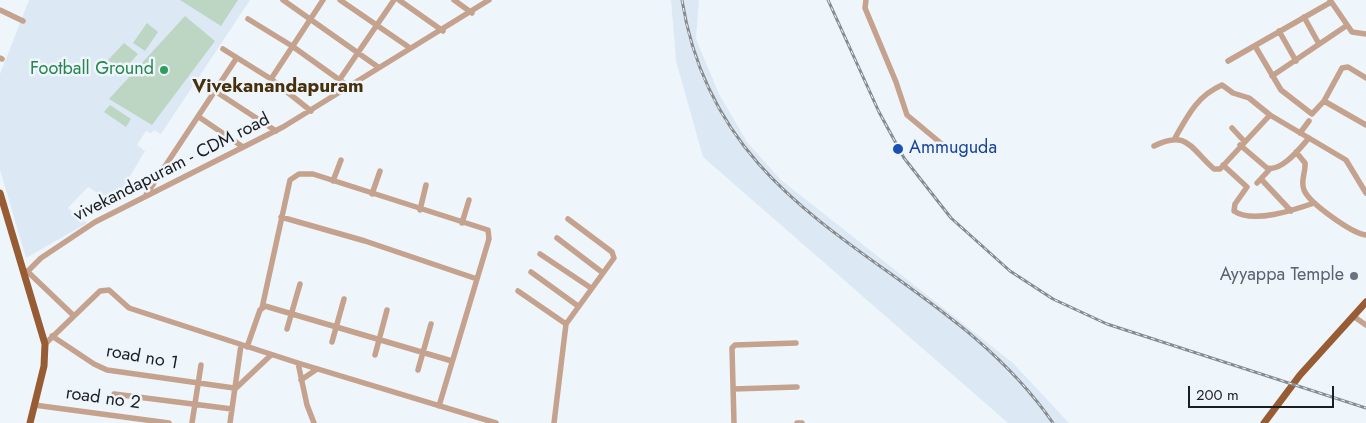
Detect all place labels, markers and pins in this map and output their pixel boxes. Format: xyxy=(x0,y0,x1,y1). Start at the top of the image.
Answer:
place label: Football Ground xyxy=(30,59,154,81)
marker: Football Ground xyxy=(158,64,170,76)
place label: Ammuguda xyxy=(909,138,997,160)
marker: Ammuguda xyxy=(891,142,905,156)
place label: Ayyappa Temple xyxy=(1220,265,1344,287)
marker: Ayyappa Temple xyxy=(1348,270,1360,282)

